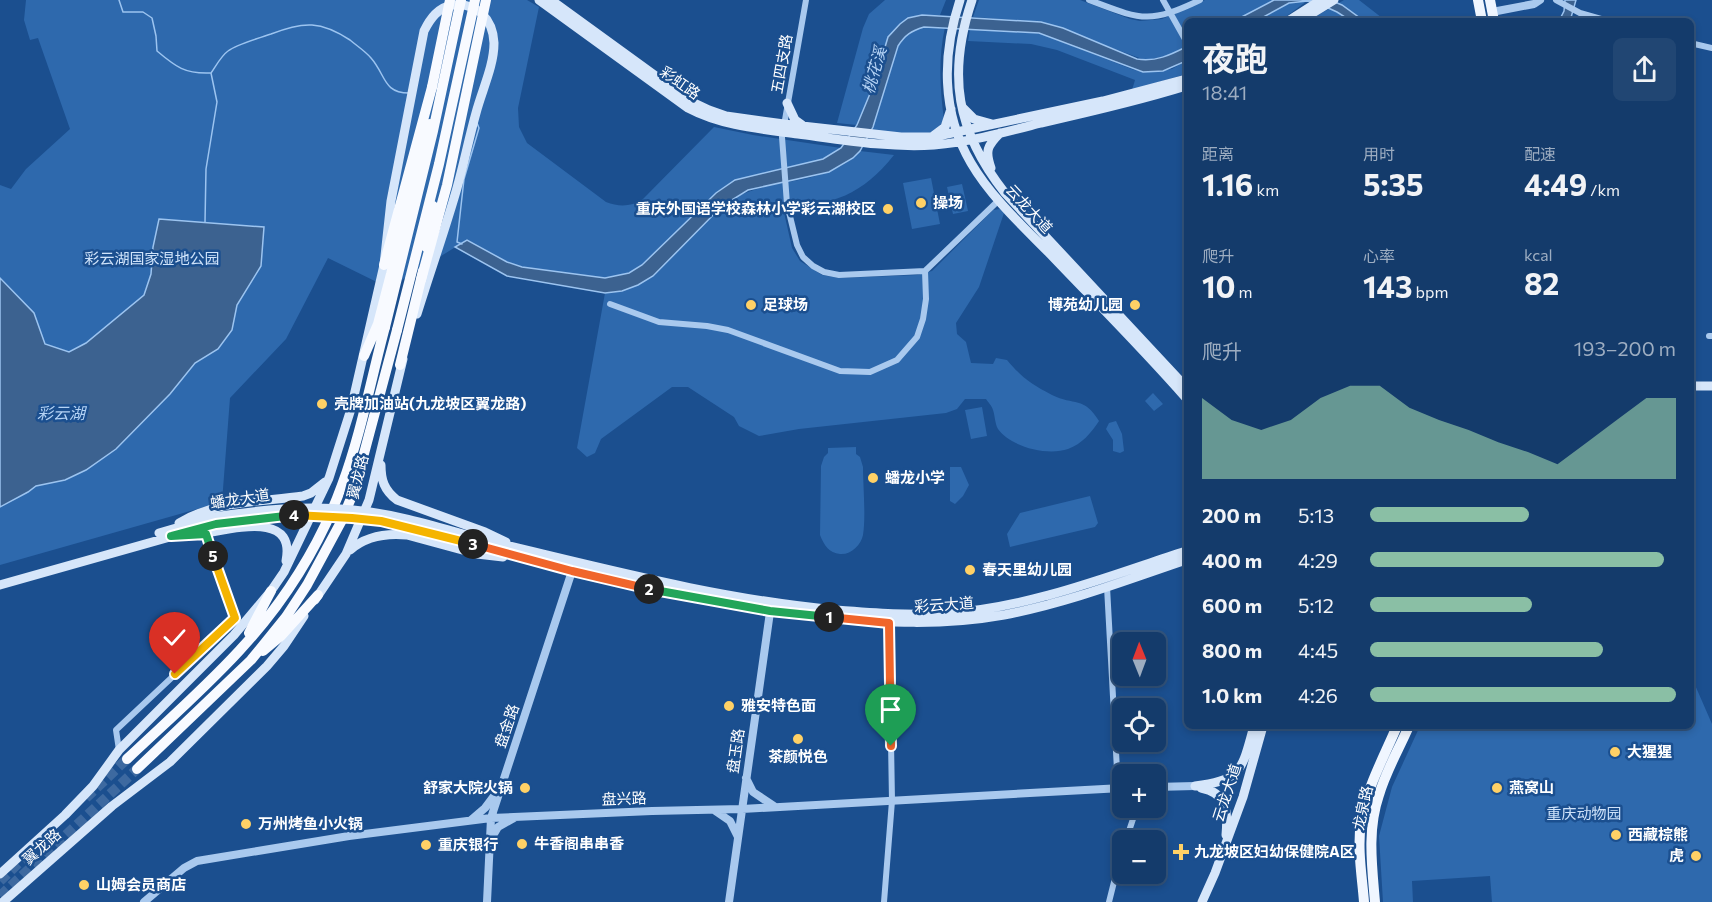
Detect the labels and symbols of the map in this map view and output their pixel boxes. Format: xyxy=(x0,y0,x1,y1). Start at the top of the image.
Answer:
street label: 五四支路 xyxy=(767,33,795,95)
water label: 桃花溪 xyxy=(858,42,890,96)
street label: 彩虹路 xyxy=(657,62,704,102)
street label: 云龙大道 xyxy=(1003,180,1057,236)
place label: 操场 xyxy=(933,193,963,211)
marker: 操场 xyxy=(914,196,928,210)
place label: 重庆外国语学校森林小学彩云湖校区 xyxy=(636,199,876,217)
marker: 重庆外国语学校森林小学彩云湖校区 xyxy=(881,202,895,216)
park label: 彩云湖国家湿地公园 xyxy=(84,249,220,267)
place label: 足球场 xyxy=(763,295,808,313)
place label: 博苑幼儿园 xyxy=(1048,295,1123,313)
marker: 足球场 xyxy=(744,298,758,312)
marker: 博苑幼儿园 xyxy=(1128,298,1142,312)
place label: 壳牌加油站(九龙坡区翼龙路) xyxy=(334,394,526,412)
marker: 壳牌加油站(九龙坡区翼龙路) xyxy=(315,397,329,411)
water label: 彩云湖 xyxy=(37,403,88,422)
street label: 翼龙路 xyxy=(343,453,371,501)
place label: 蟠龙小学 xyxy=(885,468,945,486)
marker: 蟠龙小学 xyxy=(866,471,880,485)
street label: 蟠龙大道 xyxy=(209,485,271,511)
pin: 4 xyxy=(279,500,309,530)
pin: 3 xyxy=(458,529,488,559)
pin: 5 xyxy=(198,541,228,571)
place label: 春天里幼儿园 xyxy=(982,560,1072,578)
marker: 春天里幼儿园 xyxy=(963,563,977,577)
pin: 2 xyxy=(634,574,664,604)
street label: 彩云大道 xyxy=(913,593,974,615)
pin: 1 xyxy=(814,602,844,632)
pin xyxy=(149,612,200,674)
north arrow xyxy=(1112,632,1166,686)
pin xyxy=(865,684,916,746)
place label: 雅安特色面 xyxy=(741,696,816,714)
marker: 雅安特色面 xyxy=(722,699,736,713)
street label: 盘金路 xyxy=(490,701,522,750)
street label: 盘玉路 xyxy=(723,727,747,774)
marker: 茶颜悦色 xyxy=(791,732,805,746)
place label: 大猩猩 xyxy=(1627,742,1672,760)
marker: 大猩猩 xyxy=(1608,745,1622,759)
place label: 茶颜悦色 xyxy=(768,747,828,765)
street label: 云龙大道 xyxy=(1208,761,1244,824)
place label: 舒家大院火锅 xyxy=(423,778,513,796)
place label: 燕窝山 xyxy=(1509,778,1554,796)
marker: 舒家大院火锅 xyxy=(518,781,532,795)
marker: 燕窝山 xyxy=(1490,781,1504,795)
street label: 龙泉路 xyxy=(1349,784,1376,832)
street label: 盘兴路 xyxy=(601,788,647,808)
park label: 重庆动物园 xyxy=(1546,804,1622,822)
place label: 万州烤鱼小火锅 xyxy=(258,814,363,832)
marker: 万州烤鱼小火锅 xyxy=(239,817,253,831)
street label: 翼龙路 xyxy=(19,825,64,868)
place label: 西藏棕熊 xyxy=(1628,825,1688,843)
marker: 西藏棕熊 xyxy=(1609,828,1623,842)
place label: 牛香阁串串香 xyxy=(534,834,624,852)
place label: 重庆银行 xyxy=(438,835,498,853)
marker: 牛香阁串串香 xyxy=(515,837,529,851)
marker: 重庆银行 xyxy=(419,838,433,852)
place label: 九龙坡区妇幼保健院A区 xyxy=(1194,842,1355,860)
marker: 九龙坡区妇幼保健院A区 xyxy=(1172,843,1190,861)
place label: 虎 xyxy=(1669,846,1684,864)
marker: 虎 xyxy=(1689,849,1703,863)
place label: 山姆会员商店 xyxy=(96,875,186,893)
marker: 山姆会员商店 xyxy=(77,878,91,892)

